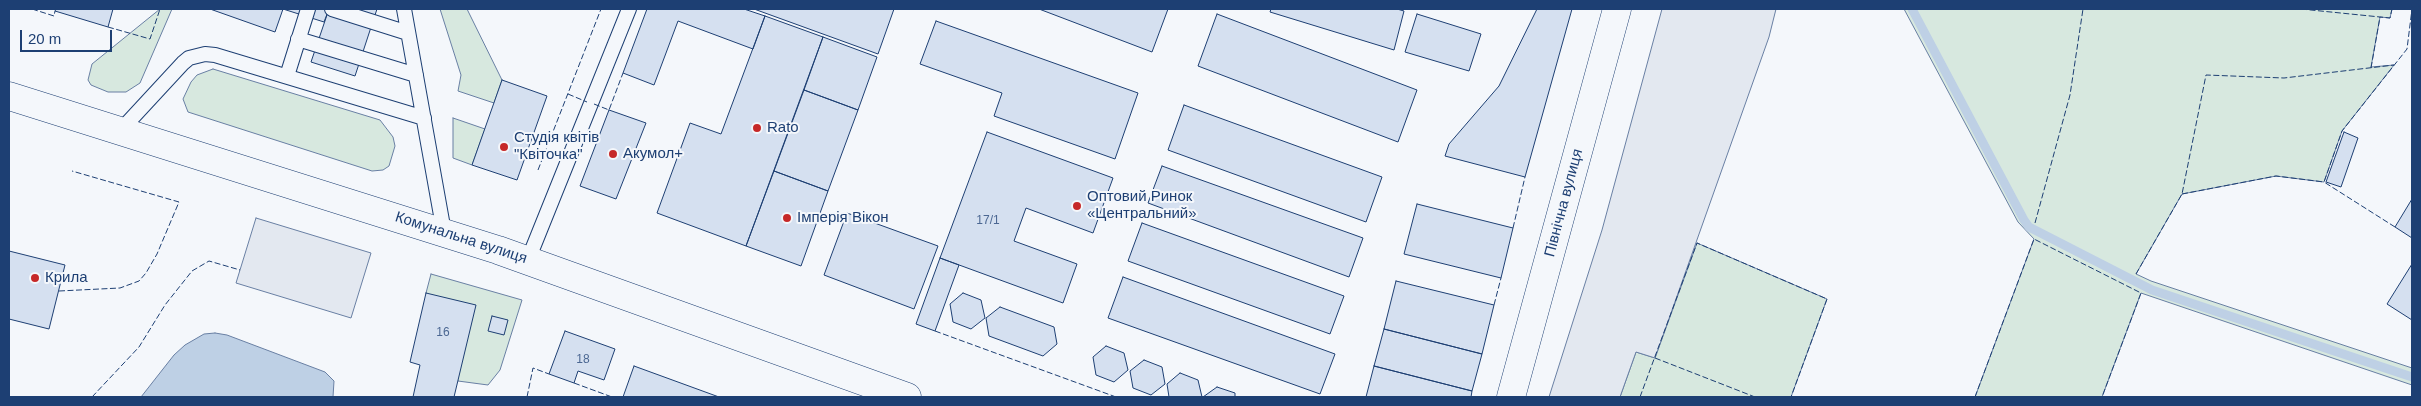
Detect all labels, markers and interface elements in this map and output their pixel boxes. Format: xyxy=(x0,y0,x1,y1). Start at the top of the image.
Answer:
scale bar xyxy=(22,20,115,52)
text: 20 m xyxy=(28,30,61,47)
place label: Rato xyxy=(767,119,799,137)
marker: Rato xyxy=(751,122,763,134)
place label: Студія квітів "Квіточка" xyxy=(514,129,599,164)
marker: Студія квітів "Квіточка" xyxy=(498,141,510,153)
place label: Акумол+ xyxy=(623,145,683,163)
street label: Північна вулиця xyxy=(1541,147,1587,259)
marker: Акумол+ xyxy=(607,148,619,160)
place label: Оптовий Ринок «Центральний» xyxy=(1087,188,1197,223)
marker: Оптовий Ринок «Центральний» xyxy=(1071,200,1083,212)
street label: Комунальна вулиця xyxy=(393,208,529,268)
place label: Імперія Вікон xyxy=(797,209,889,227)
marker: Імперія Вікон xyxy=(781,212,793,224)
house number: 17/1 xyxy=(976,214,1000,228)
place label: Крила xyxy=(45,269,88,287)
marker: Крила xyxy=(29,272,41,284)
house number: 16 xyxy=(436,326,450,340)
house number: 18 xyxy=(576,353,590,367)

